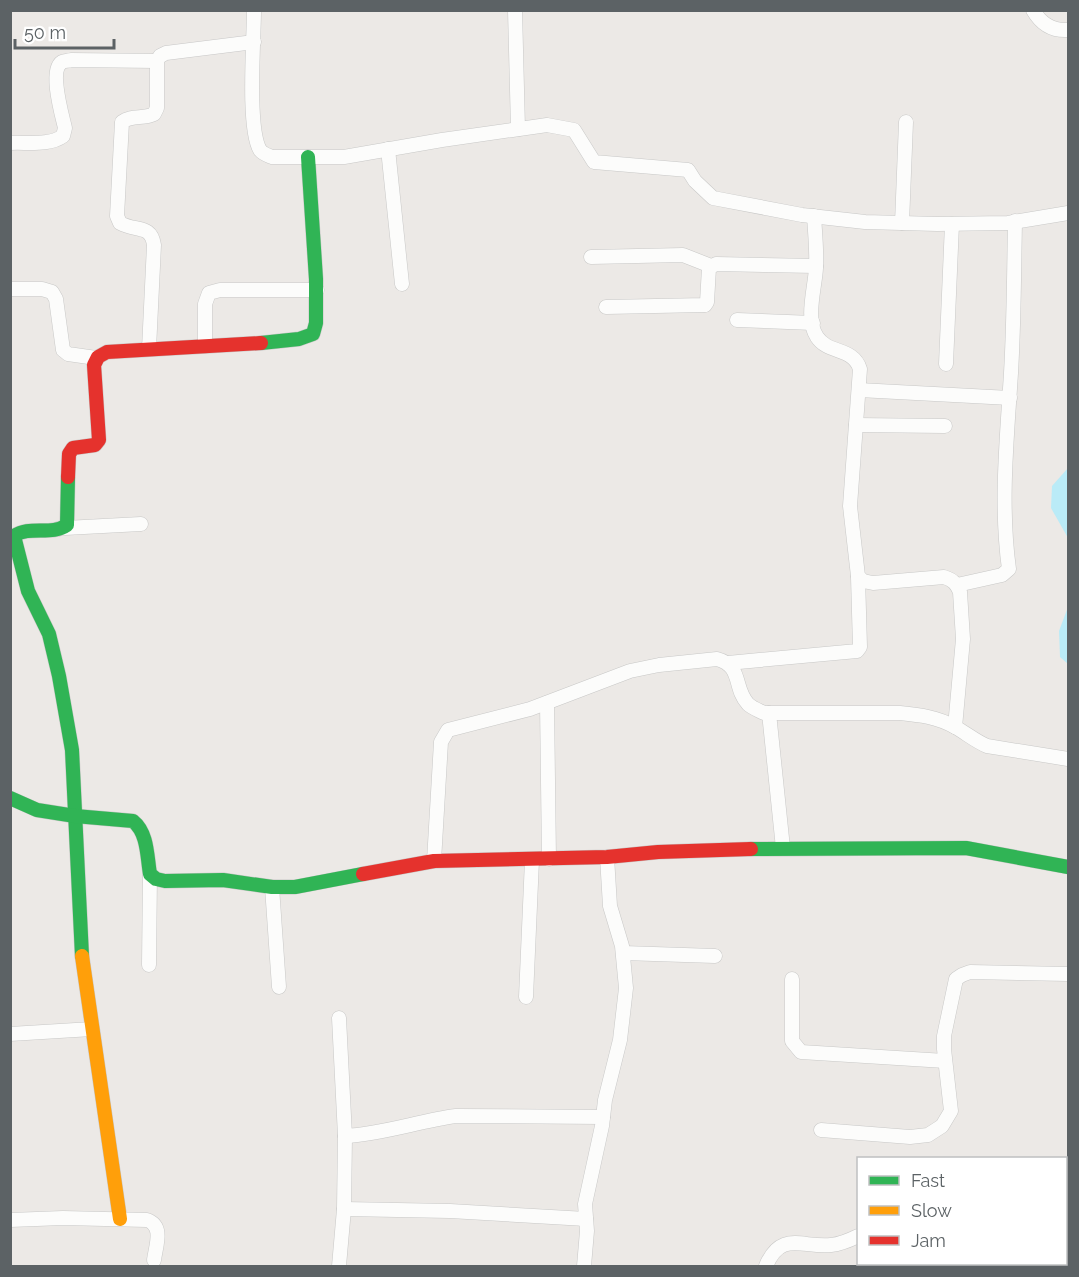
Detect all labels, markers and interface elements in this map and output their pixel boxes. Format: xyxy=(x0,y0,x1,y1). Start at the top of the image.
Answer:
scale bar xyxy=(15,12,114,50)
text: 50 m xyxy=(24,22,66,43)
legend xyxy=(857,1157,1067,1265)
text: Fast xyxy=(911,1170,945,1191)
text: Slow xyxy=(911,1200,952,1221)
text: Jam xyxy=(911,1230,946,1251)

